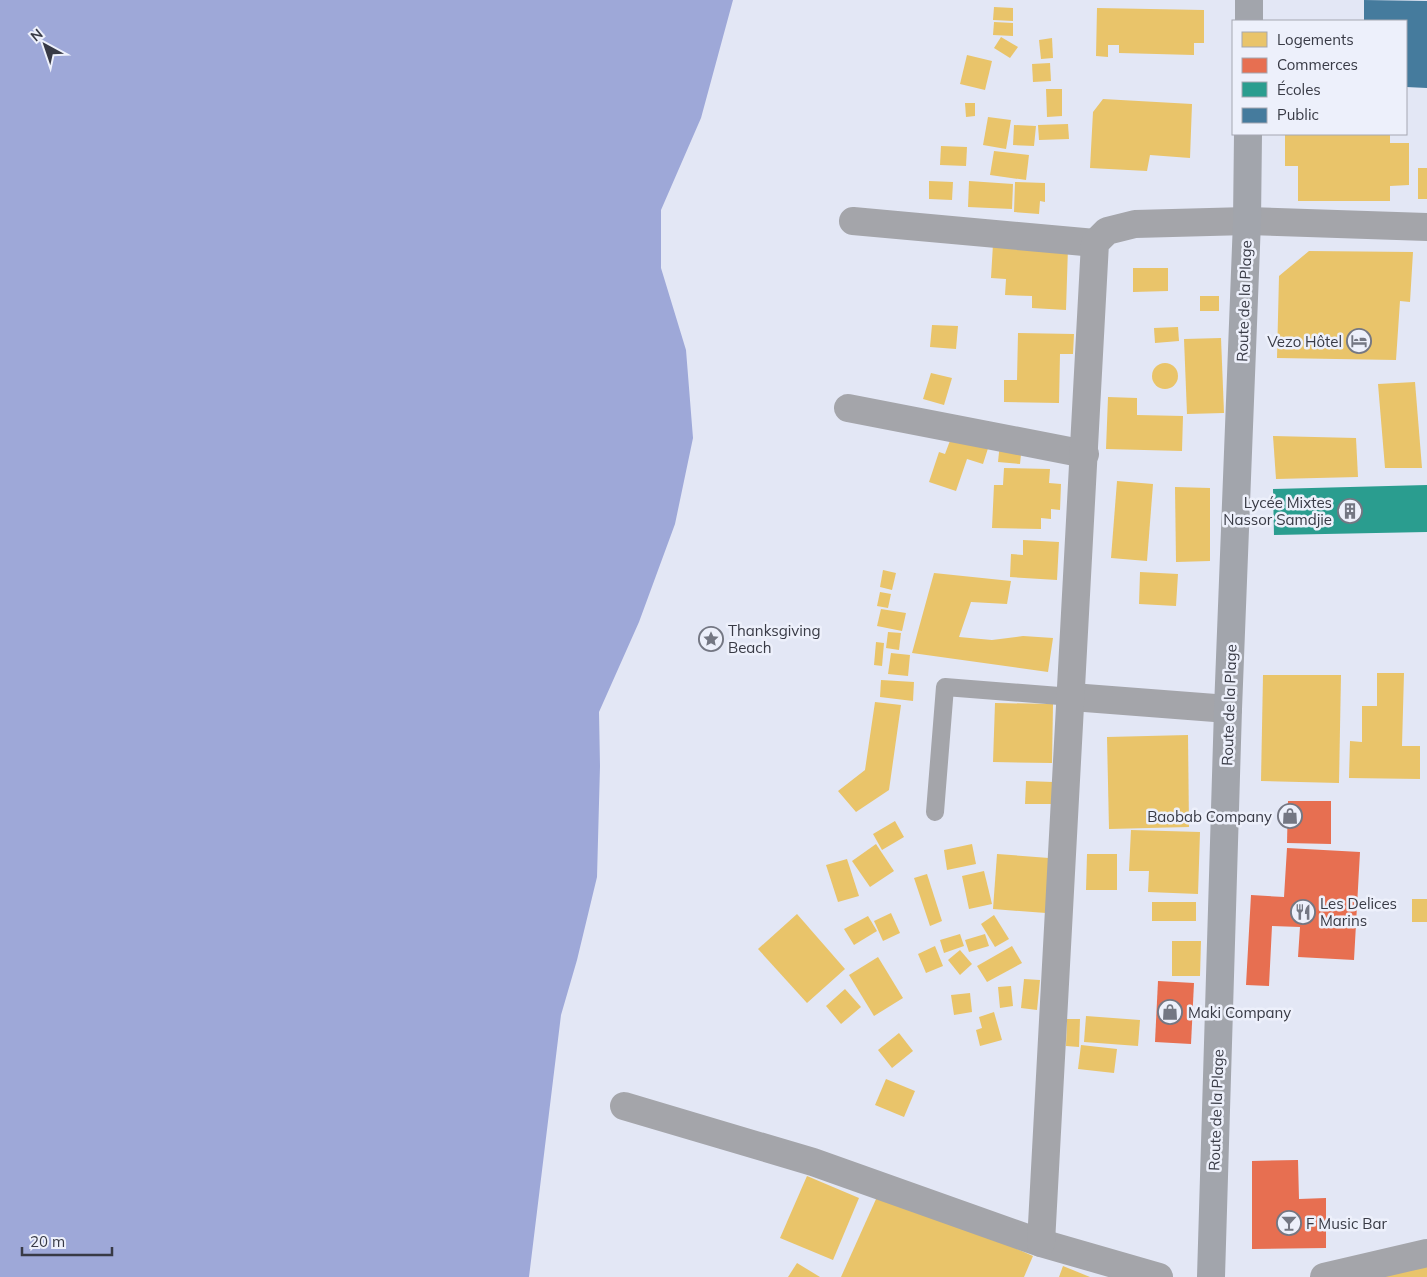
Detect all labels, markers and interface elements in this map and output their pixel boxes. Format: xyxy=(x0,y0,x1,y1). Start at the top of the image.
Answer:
north arrow xyxy=(20,20,70,70)
legend xyxy=(1232,20,1407,135)
text: N xyxy=(27,25,46,45)
text: Logements xyxy=(1277,30,1354,49)
text: Commerces xyxy=(1277,55,1358,74)
text: Écoles xyxy=(1277,80,1321,99)
text: Public xyxy=(1277,105,1319,124)
street label: Route de la Plage xyxy=(1232,240,1256,362)
hotel icon: Vezo Hôtel xyxy=(1346,328,1372,354)
place label: Vezo Hôtel xyxy=(1267,332,1342,351)
place label: Lycée Mixtes Nassor Samdjie xyxy=(1223,493,1332,529)
building icon: Lycée Mixtes Nassor Samdjie xyxy=(1337,498,1363,524)
place label: Thanksgiving Beach xyxy=(728,621,821,657)
place icon: Thanksgiving Beach xyxy=(698,626,724,652)
street label: Route de la Plage xyxy=(1217,644,1241,766)
shop icon: Baobab Company xyxy=(1277,803,1303,829)
place label: Baobab Company xyxy=(1147,807,1272,826)
place label: Les Delices Marins xyxy=(1320,894,1397,930)
restaurant icon: Les Delices Marins xyxy=(1290,899,1316,925)
shop icon: Maki Company xyxy=(1157,999,1183,1025)
place label: Maki Company xyxy=(1188,1003,1291,1022)
street label: Route de la Plage xyxy=(1204,1049,1228,1171)
bar icon: F Music Bar xyxy=(1276,1210,1302,1236)
place label: F Music Bar xyxy=(1306,1214,1387,1233)
scale bar xyxy=(22,1224,112,1256)
text: 20 m xyxy=(30,1232,65,1251)

